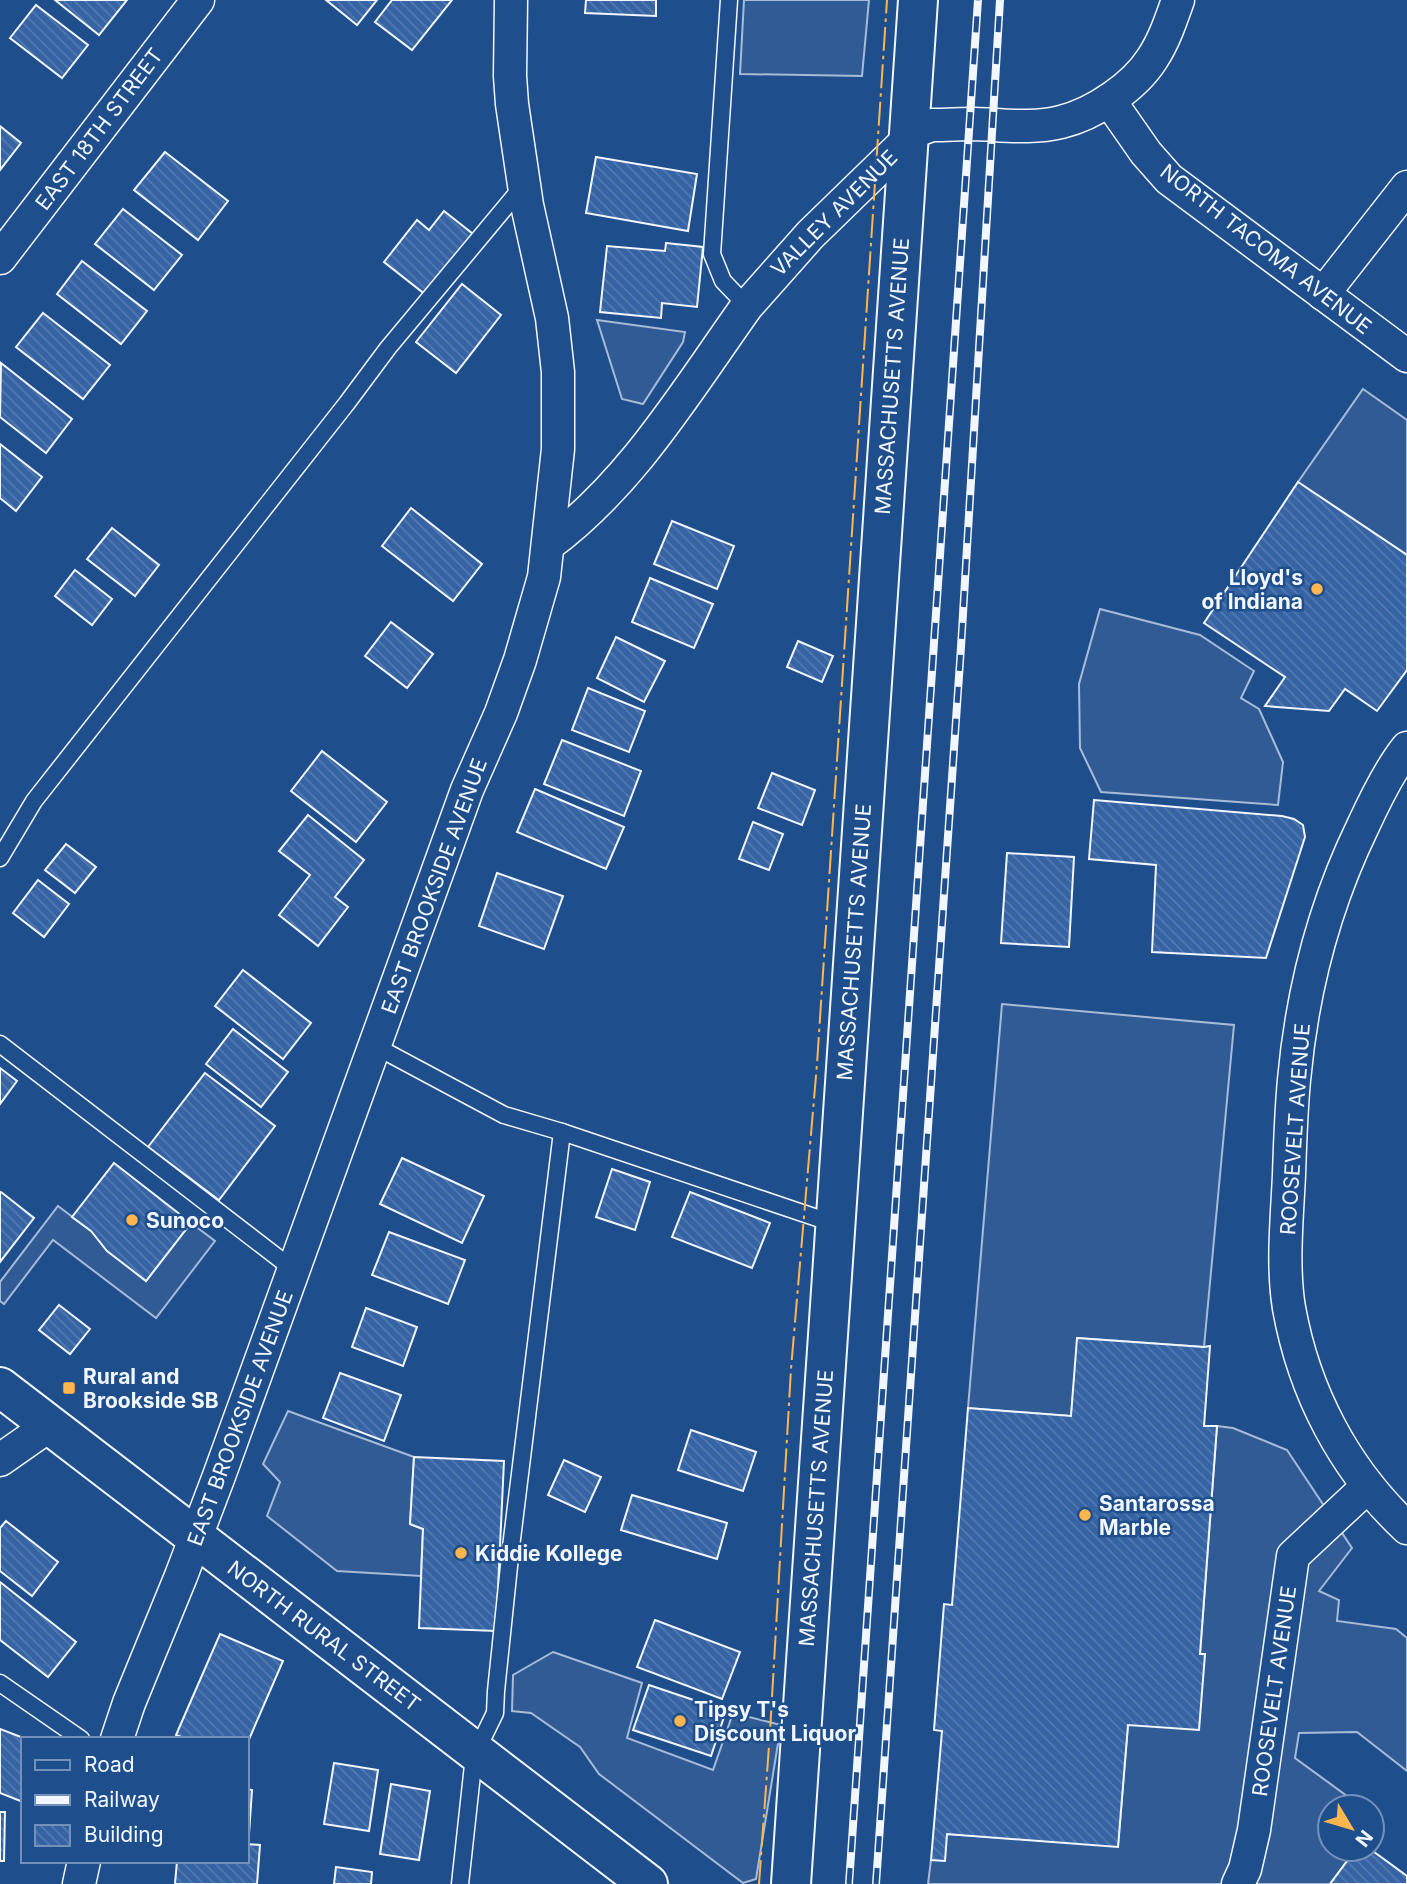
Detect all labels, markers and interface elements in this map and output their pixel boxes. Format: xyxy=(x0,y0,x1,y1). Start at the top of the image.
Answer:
street label: EAST 18TH STREET xyxy=(30,43,168,215)
street label: VALLEY AVENUE xyxy=(766,145,902,281)
street label: NORTH TACOMA AVENUE xyxy=(1155,159,1377,339)
street label: MASSACHUSETTS AVENUE xyxy=(870,237,914,515)
place label: Lloyd's of Indiana xyxy=(1201,565,1303,614)
marker: Lloyd's of Indiana xyxy=(1309,581,1325,597)
street label: EAST BROOKSIDE AVENUE xyxy=(376,755,492,1017)
street label: MASSACHUSETTS AVENUE xyxy=(832,803,876,1081)
street label: ROOSEVELT AVENUE xyxy=(1275,1022,1315,1236)
place label: Sunoco xyxy=(146,1208,224,1233)
marker: Sunoco xyxy=(124,1212,140,1228)
street label: EAST BROOKSIDE AVENUE xyxy=(182,1287,298,1549)
place label: Rural and Brookside SB xyxy=(83,1364,219,1413)
street label: MASSACHUSETTS AVENUE xyxy=(794,1369,838,1647)
marker: Rural and Brookside SB xyxy=(61,1380,77,1396)
place label: Santarossa Marble xyxy=(1099,1491,1215,1540)
marker: Santarossa Marble xyxy=(1077,1507,1093,1523)
place label: Kiddie Kollege xyxy=(475,1541,622,1566)
marker: Kiddie Kollege xyxy=(453,1545,469,1561)
street label: NORTH RURAL STREET xyxy=(223,1555,425,1717)
street label: ROOSEVELT AVENUE xyxy=(1247,1584,1301,1798)
place label: Tipsy T's Discount Liquor xyxy=(694,1697,856,1746)
marker: Tipsy T's Discount Liquor xyxy=(672,1713,688,1729)
legend xyxy=(21,1737,248,1863)
text: Road xyxy=(84,1752,135,1777)
text: Railway xyxy=(84,1787,160,1812)
north arrow xyxy=(1316,1793,1386,1863)
text: Building xyxy=(84,1822,164,1847)
text: N xyxy=(1350,1825,1378,1851)

